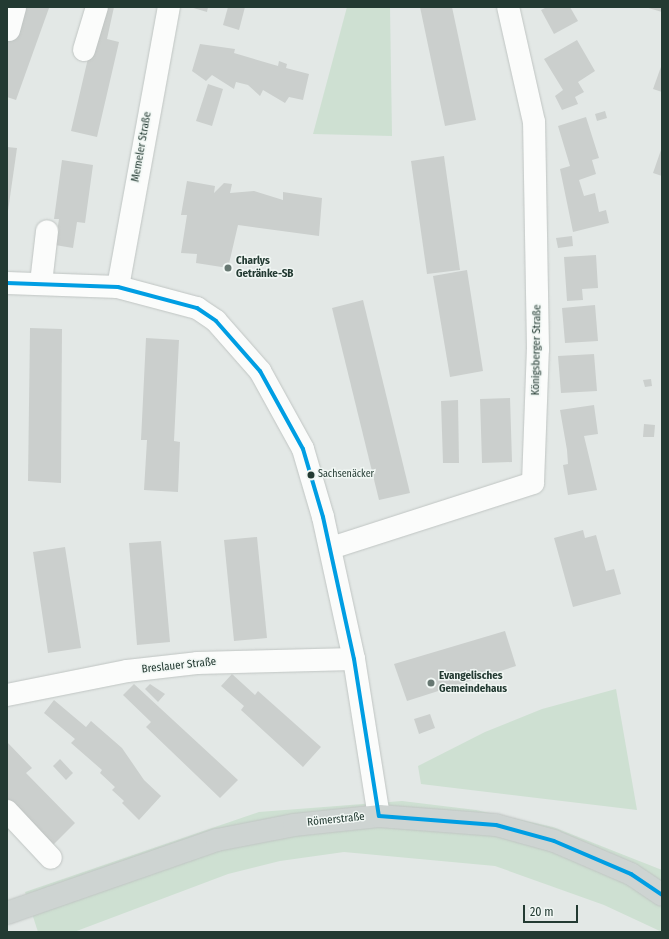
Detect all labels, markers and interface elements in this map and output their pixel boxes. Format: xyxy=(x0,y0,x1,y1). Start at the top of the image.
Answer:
street label: Memeler Straße xyxy=(129,111,155,183)
place label: Charlys Getränke-SB xyxy=(236,255,293,281)
marker: Charlys Getränke-SB xyxy=(223,263,233,273)
street label: Königsberger Straße xyxy=(530,304,544,396)
place label: Sachsenäcker xyxy=(318,469,374,481)
marker: Sachsenäcker xyxy=(306,470,316,480)
street label: Breslauer Straße xyxy=(141,656,217,676)
place label: Evangelisches Gemeindehaus xyxy=(439,670,507,696)
marker: Evangelisches Gemeindehaus xyxy=(426,678,436,688)
street label: Römerstraße xyxy=(307,810,365,830)
scale bar xyxy=(525,897,580,923)
text: 20 m xyxy=(530,905,554,919)

